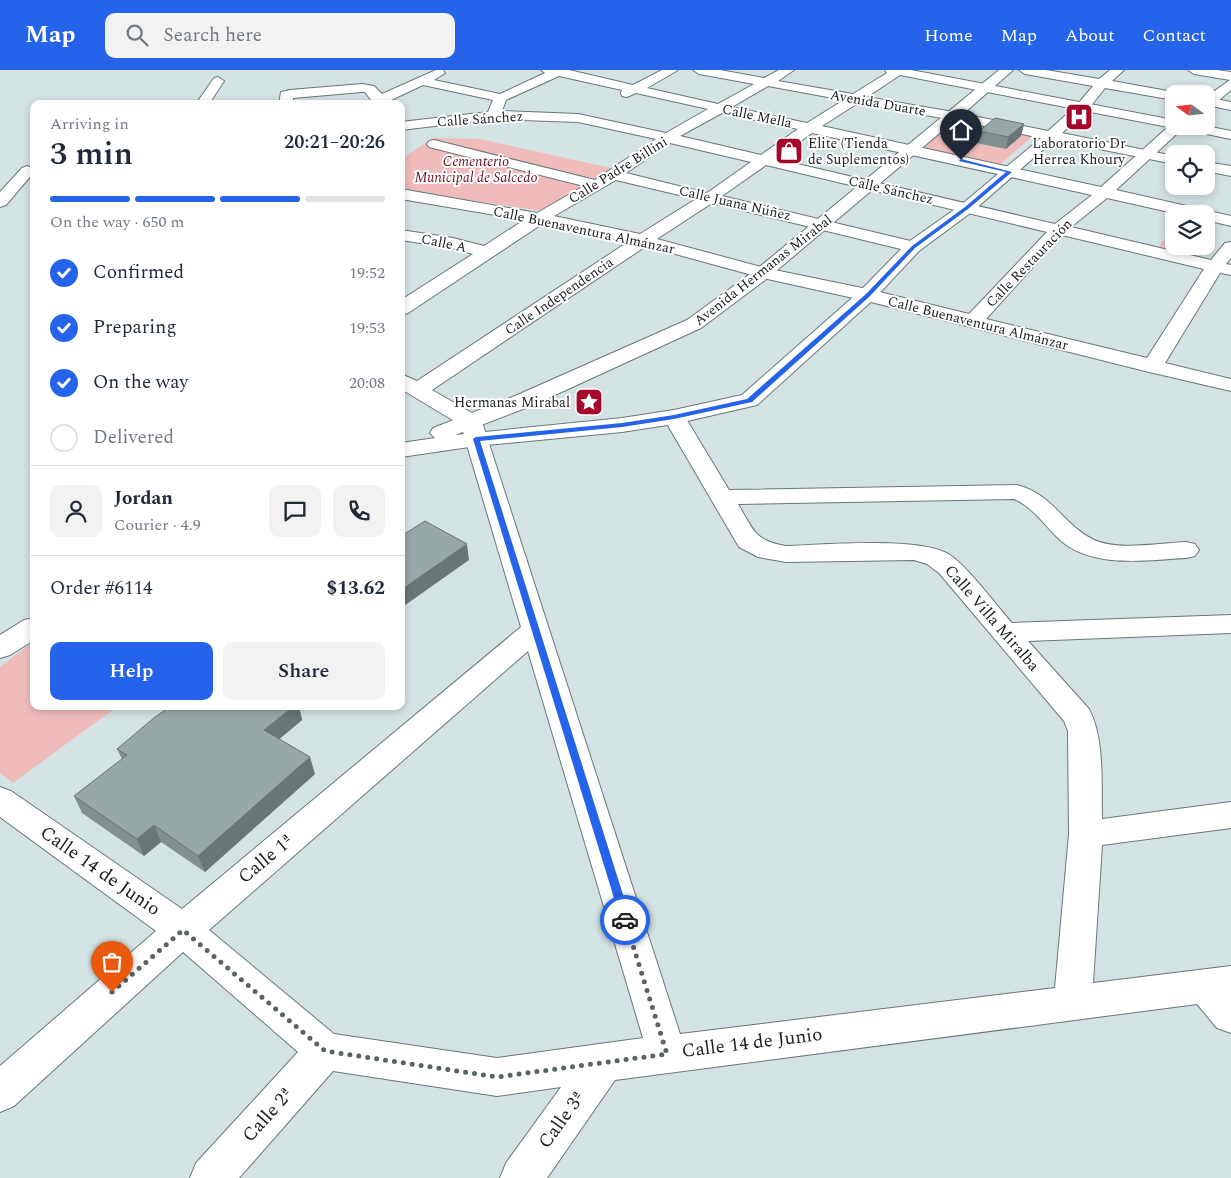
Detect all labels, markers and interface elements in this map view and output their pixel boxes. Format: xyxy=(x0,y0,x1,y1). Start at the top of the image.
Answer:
search box xyxy=(105,13,455,58)
text: Map xyxy=(25,17,75,53)
icon: search xyxy=(123,21,151,49)
text: Search here xyxy=(163,21,262,50)
text: Home xyxy=(924,22,973,49)
text: Map xyxy=(1001,22,1037,49)
text: About xyxy=(1065,22,1115,49)
text: Contact xyxy=(1143,22,1206,49)
street label: Avenida Duarte xyxy=(828,84,928,122)
north arrow xyxy=(1165,85,1215,135)
map controls xyxy=(1165,85,1215,255)
street label: Calle Mella xyxy=(720,98,794,134)
hospital icon: Laboratorio Dr Herrea Khoury xyxy=(1064,102,1094,132)
street label: Calle Sánchez xyxy=(436,106,524,132)
pin xyxy=(940,109,982,160)
text: Arriving in xyxy=(50,112,129,136)
icon: home xyxy=(947,116,975,144)
text: 20:21–20:26 xyxy=(284,128,385,157)
text: 3 min xyxy=(50,130,133,179)
street label: Calle Padre Billini xyxy=(564,131,672,209)
place label: Elite (Tienda de Suplementos) xyxy=(808,133,909,170)
place label: Laboratorio Dr Herrea Khoury xyxy=(1032,133,1126,170)
shop icon: Elite (Tienda de Suplementos) xyxy=(774,136,804,166)
button: locate xyxy=(1165,145,1215,195)
park label: Cementerio Municipal de Salcedo xyxy=(414,151,538,188)
street label: Calle Sánchez xyxy=(846,170,936,210)
street label: Calle Juana Núñez xyxy=(677,180,793,226)
street label: Calle Buenaventura Almánzar xyxy=(491,200,677,260)
button: layers xyxy=(1165,205,1215,255)
street label: Avenida Hermanas Mirabal xyxy=(690,209,836,331)
text: On the way · 650 m xyxy=(50,210,184,234)
street label: Calle Restauración xyxy=(981,214,1077,312)
street label: Calle A xyxy=(419,228,469,258)
street label: Calle Independencia xyxy=(500,252,618,340)
text: Confirmed xyxy=(93,258,184,287)
icon: check xyxy=(50,259,78,287)
text: 19:52 xyxy=(349,261,385,285)
street label: Calle Buenaventura Almánzar xyxy=(886,290,1071,356)
text: Preparing xyxy=(93,313,177,342)
icon: check xyxy=(50,314,78,342)
text: 19:53 xyxy=(349,316,385,340)
text: On the way xyxy=(93,368,189,397)
icon: check xyxy=(50,369,78,397)
text: 20:08 xyxy=(349,371,385,395)
place icon: Hermanas Mirabal xyxy=(574,387,604,417)
place label: Hermanas Mirabal xyxy=(454,392,570,413)
text: Delivered xyxy=(93,423,174,452)
text: Jordan xyxy=(114,484,173,513)
button: person xyxy=(50,485,102,537)
button: chat xyxy=(269,485,321,537)
button: phone xyxy=(333,485,385,537)
text: Courier · 4.9 xyxy=(114,513,201,537)
street label: Calle Villa Miralba xyxy=(939,559,1045,677)
text: Order #6114 xyxy=(50,574,153,603)
text: $13.62 xyxy=(327,574,385,603)
button: Help xyxy=(50,642,213,700)
button: Share xyxy=(223,642,385,700)
street label: Calle 14 de Junio xyxy=(34,819,166,923)
street label: Calle 1ª xyxy=(232,827,300,891)
courier xyxy=(600,895,650,945)
icon: car xyxy=(611,906,639,934)
pin xyxy=(91,941,133,992)
icon: bag xyxy=(98,948,126,976)
street label: Calle 14 de Junio xyxy=(680,1020,824,1066)
street label: Calle 2ª xyxy=(235,1081,301,1149)
street label: Calle 3ª xyxy=(531,1085,593,1155)

